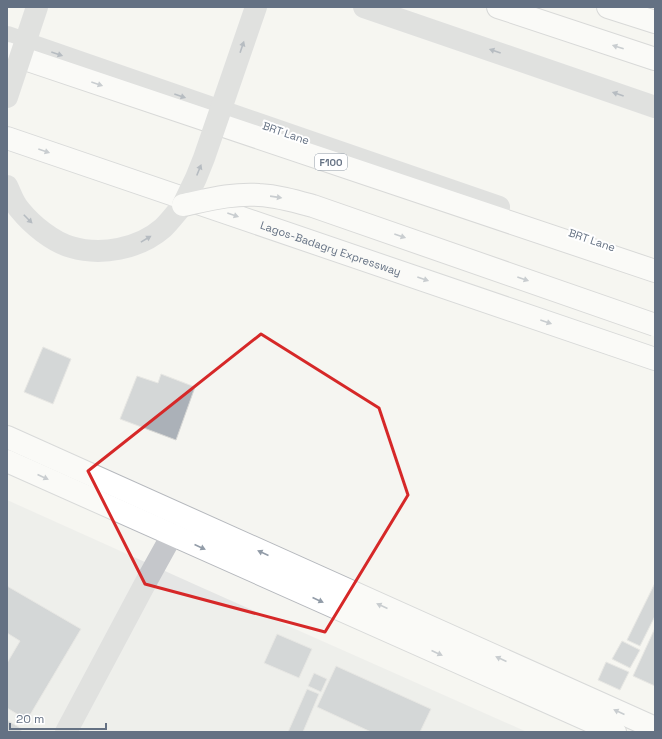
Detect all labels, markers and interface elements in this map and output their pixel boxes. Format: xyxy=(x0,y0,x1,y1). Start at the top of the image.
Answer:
one-way arrow xyxy=(240,41,246,53)
one-way arrow xyxy=(612,44,624,50)
one-way arrow xyxy=(489,48,501,54)
one-way arrow xyxy=(51,51,63,57)
one-way arrow xyxy=(91,81,103,87)
one-way arrow xyxy=(612,91,624,97)
one-way arrow xyxy=(174,94,186,100)
street label: BRT Lane xyxy=(261,118,311,148)
one-way arrow xyxy=(38,148,50,154)
road number: F100 xyxy=(315,154,347,170)
one-way arrow xyxy=(196,164,203,176)
one-way arrow xyxy=(270,194,282,200)
one-way arrow xyxy=(228,212,240,218)
one-way arrow xyxy=(23,214,33,223)
street label: Lagos-Badagry Expressway xyxy=(258,218,403,279)
street label: BRT Lane xyxy=(567,225,617,255)
one-way arrow xyxy=(395,234,407,240)
one-way arrow xyxy=(140,235,152,242)
one-way arrow xyxy=(517,276,529,282)
one-way arrow xyxy=(417,277,429,283)
one-way arrow xyxy=(540,319,552,325)
one-way arrow xyxy=(37,474,48,480)
one-way arrow xyxy=(194,544,205,550)
one-way arrow xyxy=(257,549,269,555)
one-way arrow xyxy=(313,597,324,603)
one-way arrow xyxy=(376,602,388,609)
one-way arrow xyxy=(432,650,443,656)
one-way arrow xyxy=(494,655,506,661)
scale bar xyxy=(10,705,106,731)
one-way arrow xyxy=(613,708,625,714)
text: 20 m xyxy=(16,711,44,727)

